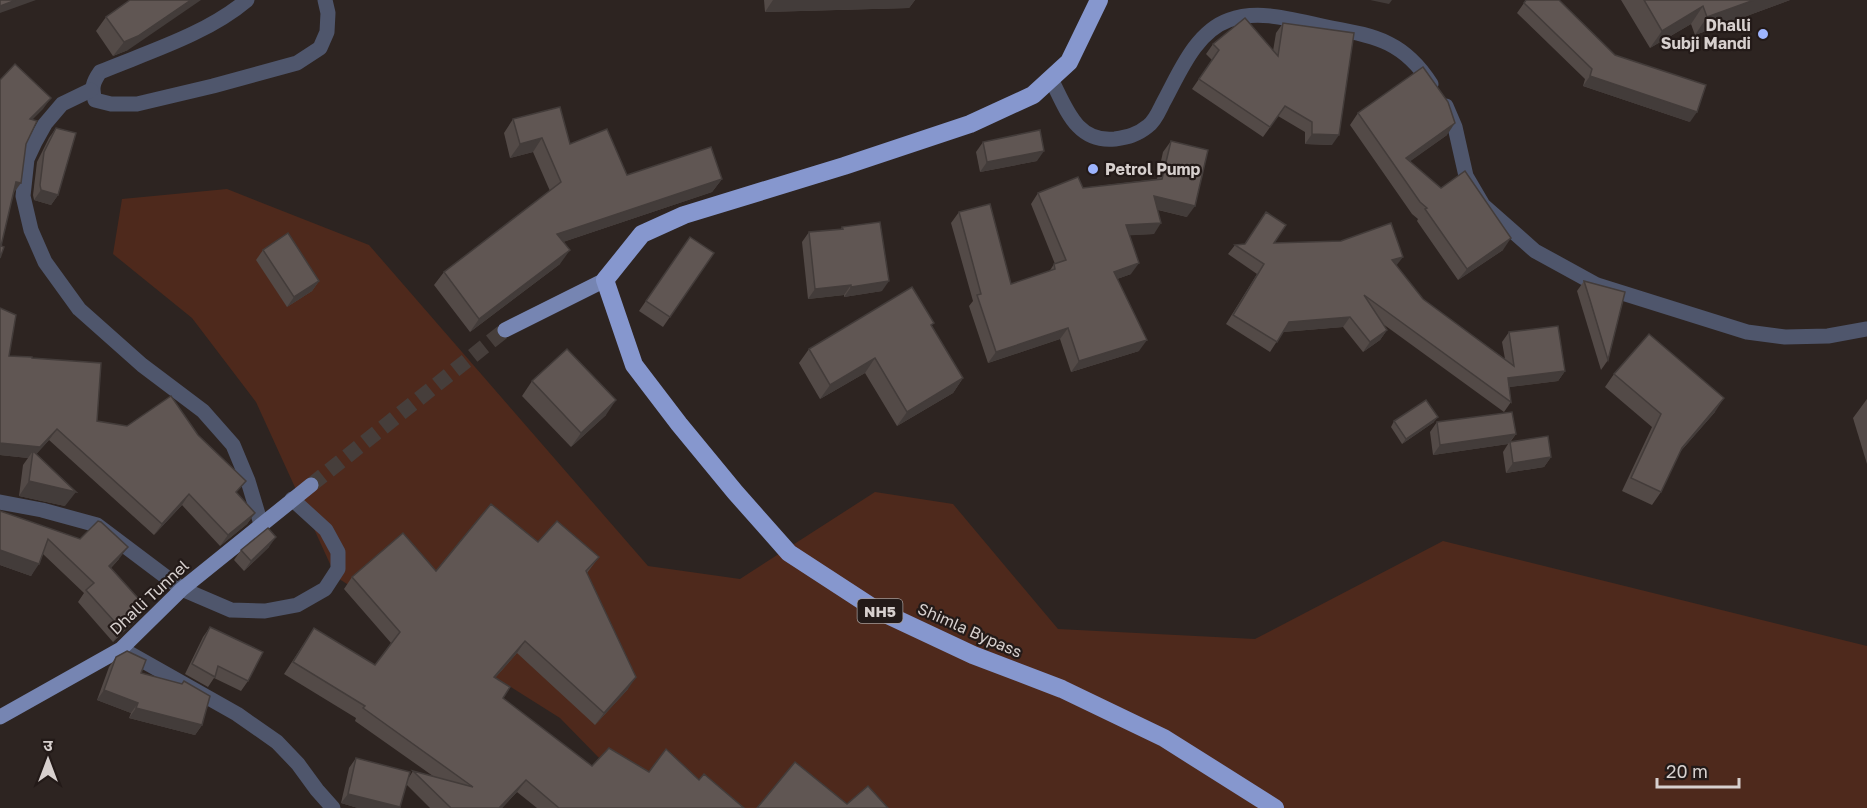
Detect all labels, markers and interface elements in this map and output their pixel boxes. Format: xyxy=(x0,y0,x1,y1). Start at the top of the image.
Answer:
place label: Dhalli Subji Mandi xyxy=(1661,15,1751,53)
marker: Dhalli Subji Mandi xyxy=(1756,27,1770,41)
place label: Petrol Pump xyxy=(1105,159,1201,179)
marker: Petrol Pump xyxy=(1086,162,1100,176)
street label: Dhalli Tunnel xyxy=(105,555,193,639)
street label: Shimla Bypass xyxy=(915,598,1025,662)
road number: NH5 xyxy=(858,599,902,623)
north arrow xyxy=(18,730,78,790)
text: उ xyxy=(43,735,53,755)
scale bar xyxy=(1657,751,1740,789)
text: 20 m xyxy=(1666,760,1708,782)

